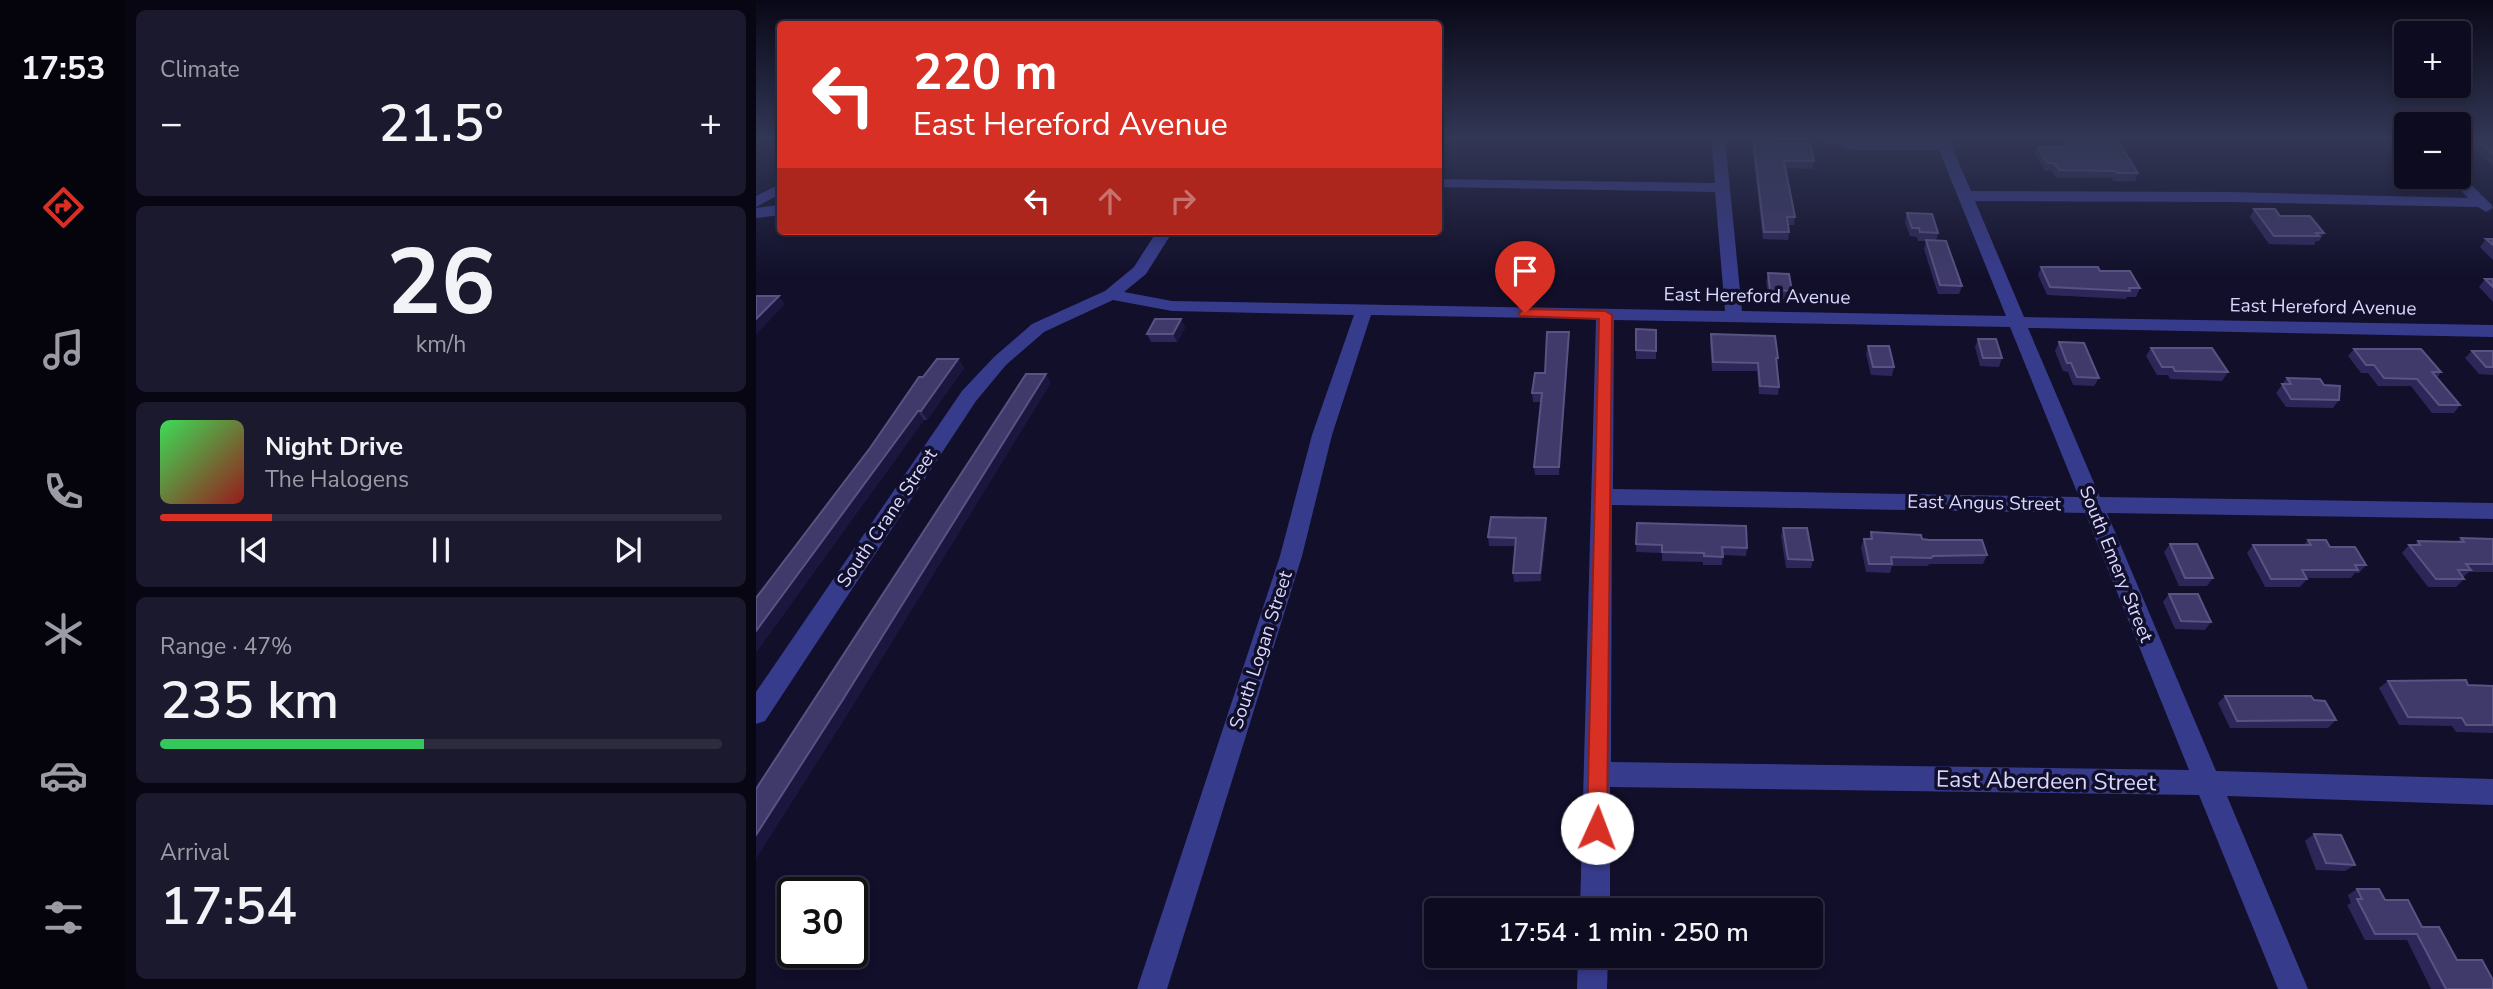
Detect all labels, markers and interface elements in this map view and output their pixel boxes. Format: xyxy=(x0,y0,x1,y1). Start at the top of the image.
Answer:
map controls xyxy=(2394,21,2471,189)
button: + xyxy=(2394,21,2471,98)
text: 220 m xyxy=(913,39,1057,106)
text: 17:53 xyxy=(21,47,105,90)
icon: left xyxy=(798,49,889,140)
text: Climate xyxy=(160,54,240,85)
text: 21.5° xyxy=(378,88,504,159)
text: − xyxy=(160,98,183,149)
text: + xyxy=(699,98,722,149)
text: East Hereford Avenue xyxy=(913,103,1228,146)
button: − xyxy=(2394,112,2471,189)
icon: left xyxy=(1018,182,1056,220)
icon: ahead xyxy=(1091,182,1129,220)
icon: right xyxy=(1164,182,1202,220)
icon: directions xyxy=(39,183,88,232)
text: 26 xyxy=(386,221,496,345)
pin xyxy=(1495,241,1555,313)
icon: arrive xyxy=(1506,252,1544,290)
street label: East Hereford Avenue xyxy=(1663,281,1851,311)
street label: East Hereford Avenue xyxy=(2229,292,2417,322)
icon: music xyxy=(39,325,88,374)
text: km/h xyxy=(416,329,466,360)
text: Night Drive xyxy=(265,429,403,464)
street label: South Crane Street xyxy=(831,443,943,593)
text: The Halogens xyxy=(265,464,409,495)
icon: phone xyxy=(39,467,88,516)
street label: South Emery Street xyxy=(2073,482,2159,646)
street label: East Angus Street xyxy=(1907,489,2061,517)
icon: previous xyxy=(235,531,273,569)
icon: pause xyxy=(422,531,460,569)
icon: next xyxy=(609,531,647,569)
street label: South Logan Street xyxy=(1223,567,1299,732)
icon: climate xyxy=(39,609,88,658)
text: Range · 47% xyxy=(160,631,292,662)
text: 235 km xyxy=(160,665,339,736)
icon: car xyxy=(39,751,88,800)
street label: East Aberdeen Street xyxy=(1936,764,2157,798)
position arrow xyxy=(1560,791,1634,865)
text: Arrival xyxy=(160,837,229,868)
text: 17:54 xyxy=(160,871,297,942)
speed limit sign: 30 xyxy=(777,877,868,968)
icon: filters xyxy=(39,893,88,942)
text: 17:54 · 1 min · 250 m xyxy=(1498,915,1749,950)

